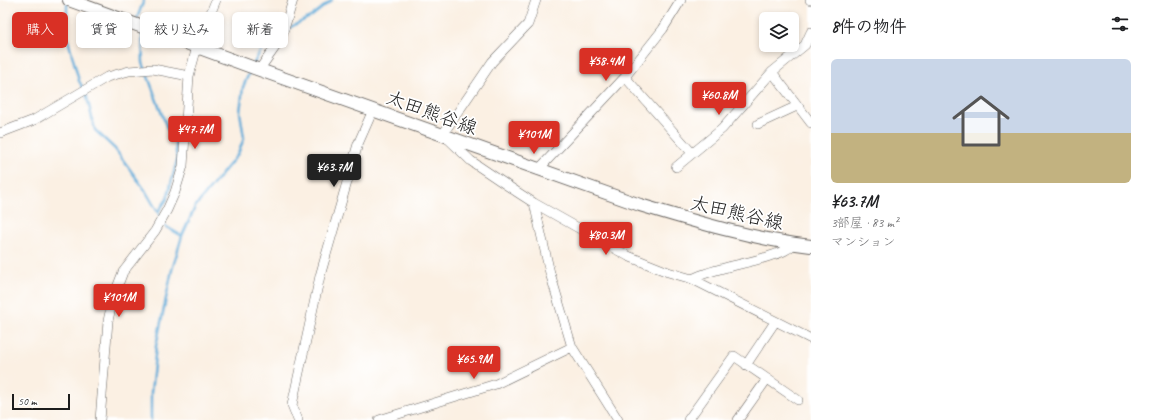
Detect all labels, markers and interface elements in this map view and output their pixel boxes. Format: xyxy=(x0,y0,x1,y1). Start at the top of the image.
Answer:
chip: 購入 xyxy=(12,12,68,48)
chip: 賃貸 xyxy=(76,12,132,48)
chip: 絞り込み xyxy=(140,12,224,48)
chip: 新着 xyxy=(232,12,288,48)
map controls xyxy=(759,12,799,52)
button: layers xyxy=(759,12,799,52)
icon: filters xyxy=(1109,13,1131,35)
text: 8件の物件 xyxy=(831,16,907,37)
pin: ¥58.4M xyxy=(573,48,639,82)
text: ¥58.4M xyxy=(588,53,624,69)
pin: ¥60.8M xyxy=(686,82,752,116)
street label: 太田熊谷線 xyxy=(383,85,480,140)
icon: home xyxy=(945,85,1017,157)
text: ¥60.8M xyxy=(701,87,737,103)
pin: ¥47.7M xyxy=(162,116,228,150)
text: ¥47.7M xyxy=(177,121,213,137)
pin: ¥101M xyxy=(506,121,562,155)
text: ¥101M xyxy=(518,126,550,142)
pin: ¥63.7M xyxy=(301,154,367,188)
text: ¥63.7M xyxy=(316,159,352,175)
street label: 太田熊谷線 xyxy=(688,191,786,235)
text: ¥63.7M xyxy=(831,191,878,212)
text: 3部屋 · 83 m² xyxy=(831,215,898,231)
pin: ¥80.3M xyxy=(573,222,639,256)
text: ¥80.3M xyxy=(588,227,624,243)
text: マンション xyxy=(831,234,895,250)
pin: ¥101M xyxy=(91,284,147,318)
text: ¥101M xyxy=(103,289,135,305)
pin: ¥65.9M xyxy=(441,346,507,380)
text: ¥65.9M xyxy=(456,351,492,367)
scale bar xyxy=(12,392,70,411)
text: 50 m xyxy=(18,394,37,408)

